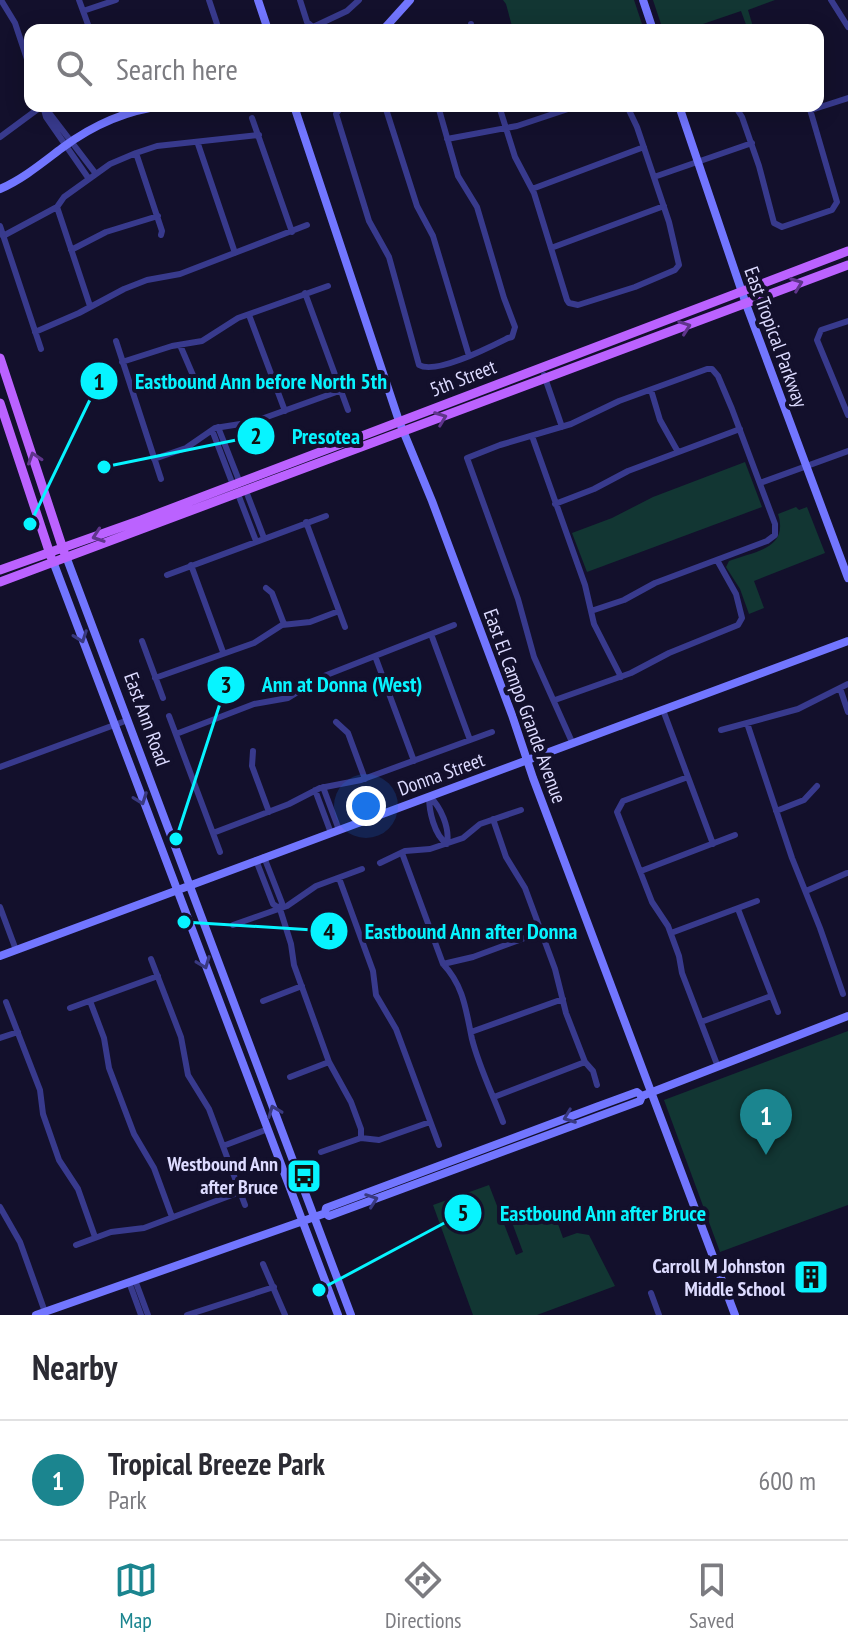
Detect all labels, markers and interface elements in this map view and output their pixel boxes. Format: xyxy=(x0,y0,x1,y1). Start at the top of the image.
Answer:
search box xyxy=(24,24,824,112)
icon: search xyxy=(52,46,96,90)
text: Search here xyxy=(116,49,238,88)
street label: East Tropical Parkway xyxy=(738,263,814,411)
one-way arrow xyxy=(789,277,803,294)
one-way arrow xyxy=(677,320,691,336)
street label: 5th Street xyxy=(426,353,500,402)
callout: Eastbound Ann before North 5th xyxy=(79,358,404,404)
text: 1 xyxy=(93,366,105,397)
text: Eastbound Ann before North 5th xyxy=(135,367,387,395)
one-way arrow xyxy=(433,411,447,428)
callout: Presotea xyxy=(236,413,376,459)
text: 2 xyxy=(250,420,262,451)
text: Presotea xyxy=(292,422,360,450)
one-way arrow xyxy=(27,452,43,466)
one-way arrow xyxy=(92,526,106,542)
street label: East El Campo Grande Avenue xyxy=(478,605,572,807)
one-way arrow xyxy=(71,629,88,643)
callout: Ann at Donna (West) xyxy=(206,662,438,708)
street label: East Ann Road xyxy=(118,669,176,769)
text: 3 xyxy=(220,669,232,700)
text: Ann at Donna (West) xyxy=(261,670,422,698)
street label: Donna Street xyxy=(394,746,488,802)
your location xyxy=(346,786,386,826)
one-way arrow xyxy=(131,791,148,805)
callout: Eastbound Ann after Donna xyxy=(309,908,594,954)
text: 4 xyxy=(323,916,335,947)
text: Eastbound Ann after Donna xyxy=(365,917,577,945)
one-way arrow xyxy=(194,955,211,969)
pin: 1 xyxy=(740,1089,792,1155)
one-way arrow xyxy=(267,1105,284,1119)
one-way arrow xyxy=(563,1107,577,1124)
place label: Westbound Ann after Bruce xyxy=(166,1151,278,1200)
bus stop icon: Westbound Ann after Bruce xyxy=(285,1157,323,1195)
callout: Eastbound Ann after Bruce xyxy=(443,1190,722,1236)
one-way arrow xyxy=(364,1193,378,1210)
text: 5 xyxy=(457,1197,469,1228)
text: Eastbound Ann after Bruce xyxy=(500,1199,706,1227)
place label: Carroll M Johnston Middle School xyxy=(653,1253,785,1302)
building icon: Carroll M Johnston Middle School xyxy=(792,1258,830,1296)
text: Nearby xyxy=(32,1345,117,1389)
text: Tropical Breeze Park xyxy=(108,1444,325,1483)
text: 1 xyxy=(52,1464,64,1497)
text: 600 m xyxy=(758,1464,816,1497)
text: Park xyxy=(108,1483,147,1516)
tab: Map xyxy=(114,1558,158,1634)
tab: Directions xyxy=(385,1558,462,1634)
tab: Saved xyxy=(689,1558,734,1634)

